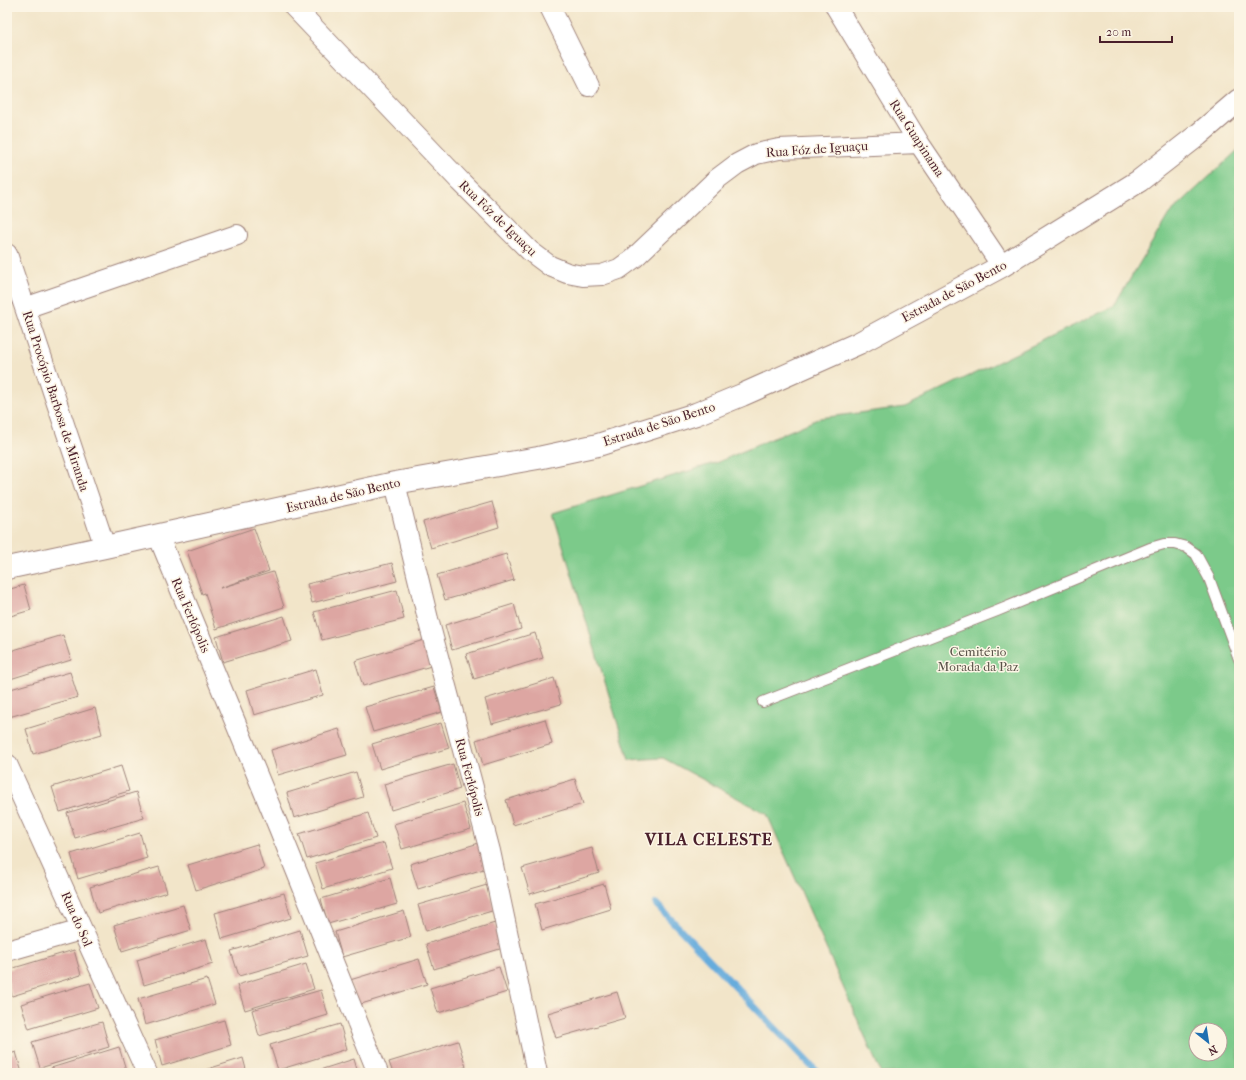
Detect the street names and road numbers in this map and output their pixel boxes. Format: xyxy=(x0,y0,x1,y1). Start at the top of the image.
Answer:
street label: Rua Guapinama xyxy=(886,97,948,180)
street label: Rua Fóz de Iguaçu xyxy=(765,138,869,161)
street label: Rua Fóz de Iguaçu xyxy=(455,177,540,260)
street label: Estrada de São Bento xyxy=(899,257,1009,325)
street label: Rua Procópio Barbosa de Miranda xyxy=(20,309,93,494)
street label: Estrada de São Bento xyxy=(601,399,717,449)
street label: Estrada de São Bento xyxy=(284,474,402,515)
street label: Rua Ferlópolis xyxy=(168,575,214,655)
street label: Rua Ferlópolis xyxy=(452,736,488,818)
street label: Rua do Sol xyxy=(58,889,96,949)

